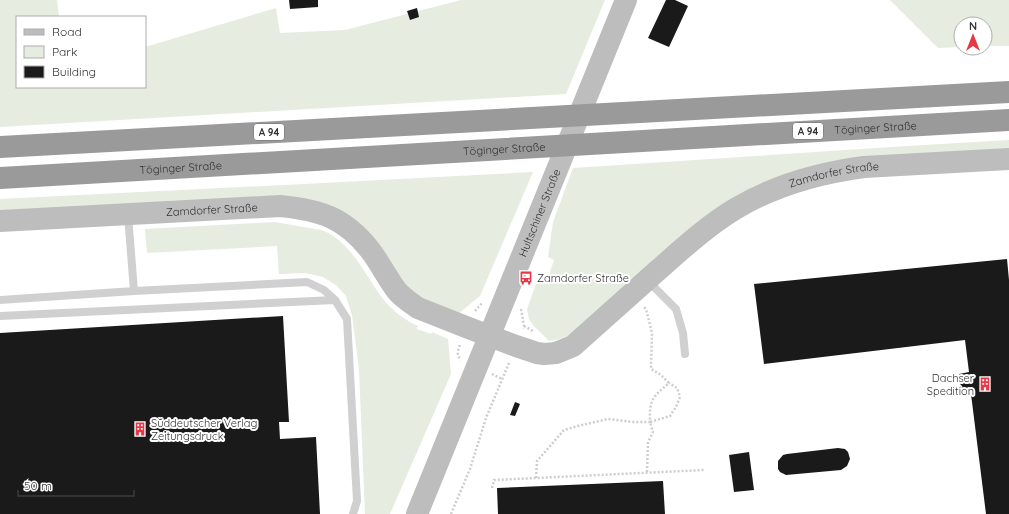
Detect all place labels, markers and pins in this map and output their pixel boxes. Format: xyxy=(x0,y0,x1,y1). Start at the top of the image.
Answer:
bus stop icon: Zamdorfer Straße xyxy=(518,270,534,286)
place label: Zamdorfer Straße xyxy=(537,271,629,285)
place label: Dachser Spedition xyxy=(927,371,975,398)
building icon: Dachser Spedition xyxy=(977,376,993,392)
place label: Süddeutscher Verlag Zeitungsdruck xyxy=(151,416,257,443)
building icon: Süddeutscher Verlag Zeitungsdruck xyxy=(132,421,148,437)

